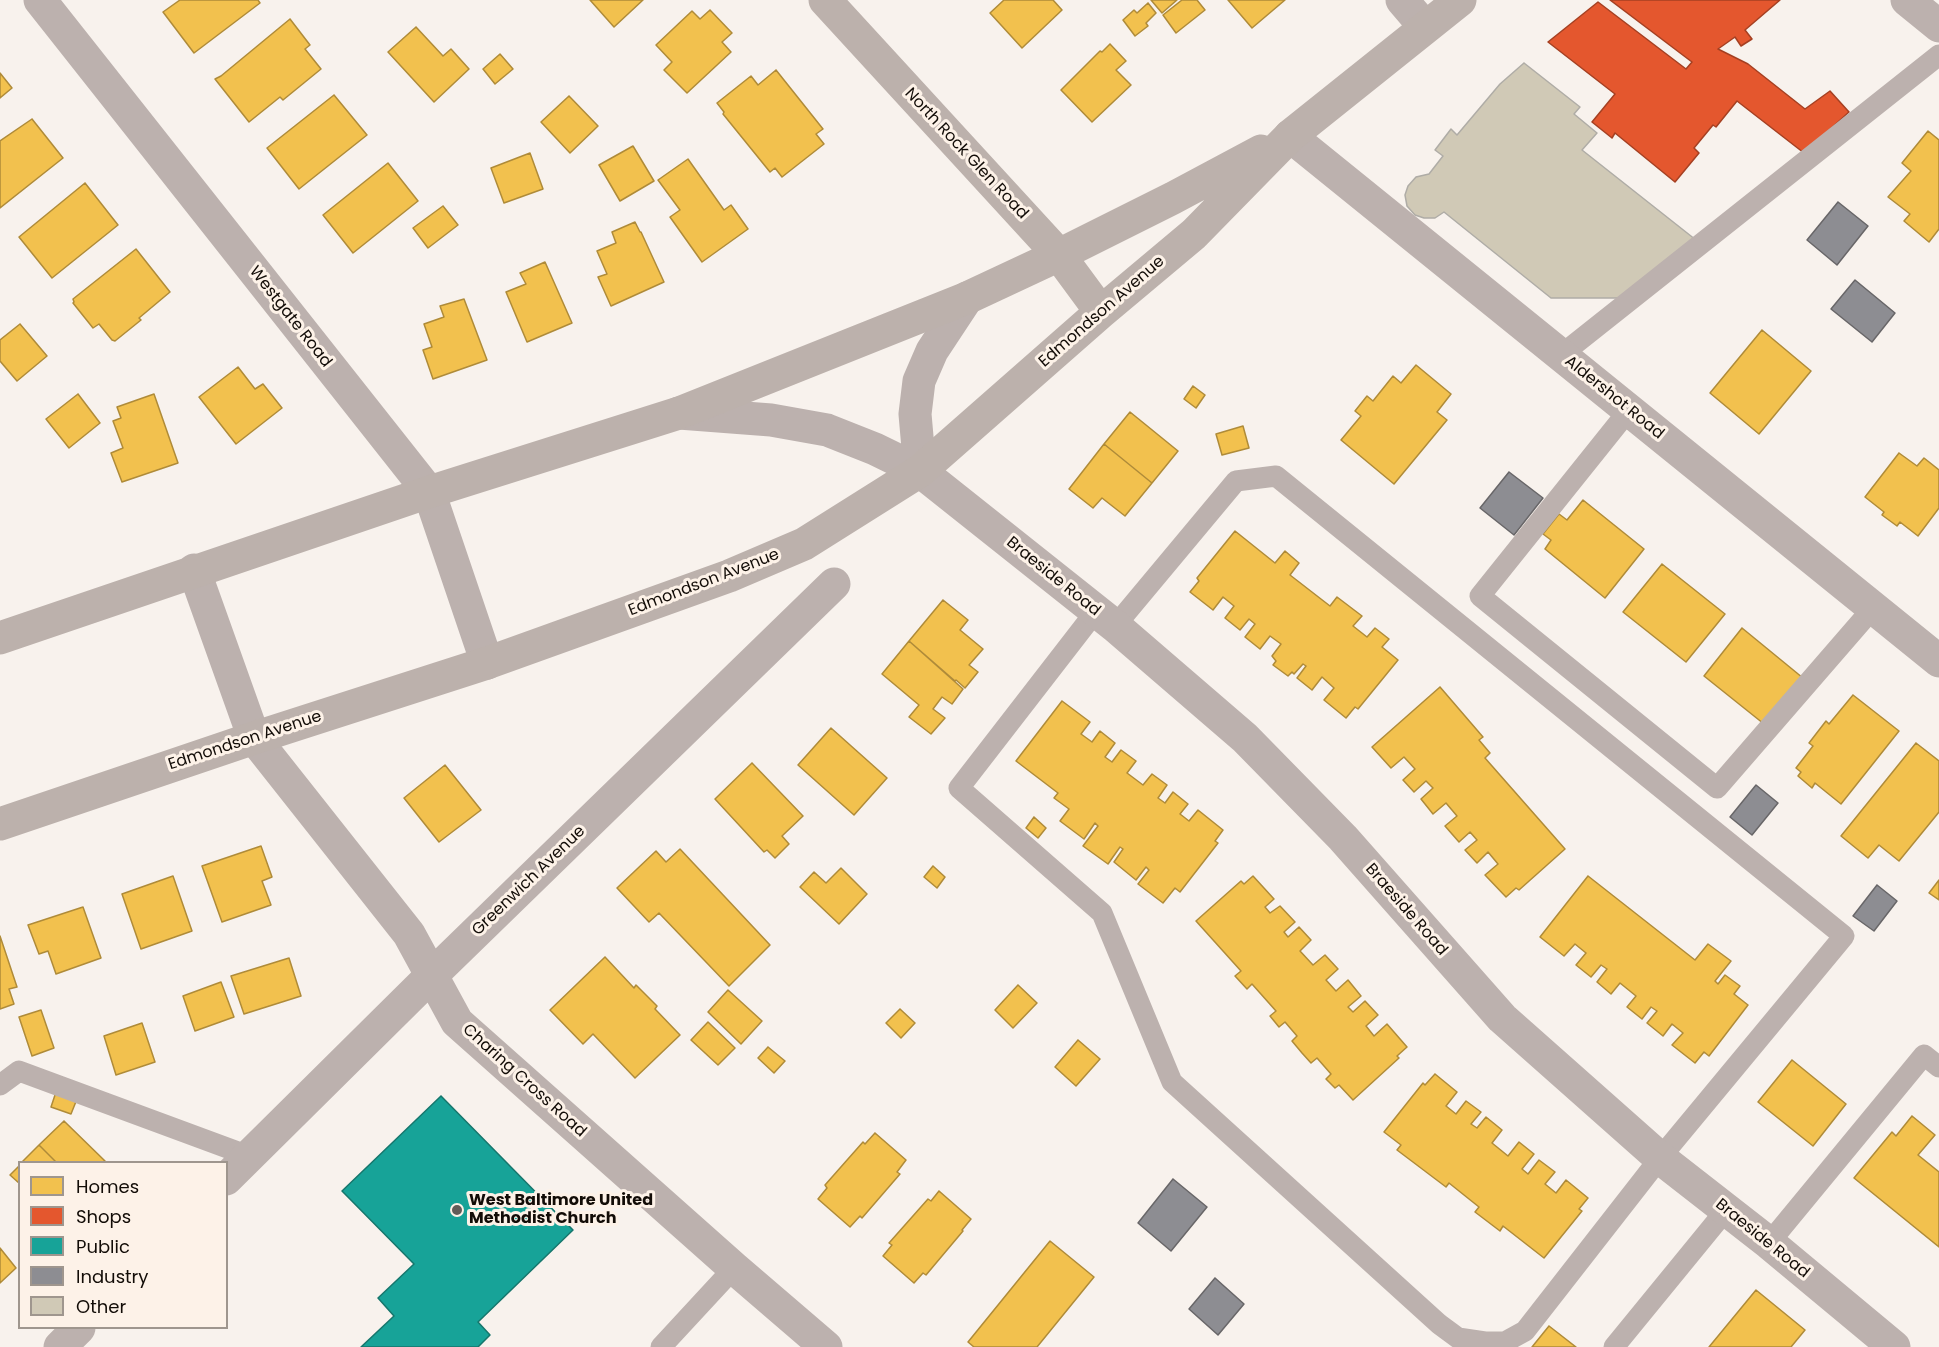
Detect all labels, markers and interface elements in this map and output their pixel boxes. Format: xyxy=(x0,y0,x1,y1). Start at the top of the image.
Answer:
street label: North Rock Glen Road xyxy=(900,84,1032,224)
street label: Edmondson Avenue xyxy=(1035,252,1169,372)
street label: Westgate Road xyxy=(245,263,335,371)
street label: Aldershot Road xyxy=(1561,352,1667,444)
street label: Braeside Road xyxy=(1002,533,1104,621)
street label: Edmondson Avenue xyxy=(626,545,782,621)
street label: Edmondson Avenue xyxy=(166,707,324,775)
street label: Greenwich Avenue xyxy=(468,822,590,940)
street label: Braeside Road xyxy=(1361,860,1451,960)
street label: Charing Cross Road xyxy=(458,1020,590,1142)
legend xyxy=(18,1161,228,1329)
text: Homes xyxy=(76,1174,139,1199)
place label: West Baltimore United Methodist Church xyxy=(469,1191,653,1229)
street label: Braeside Road xyxy=(1711,1195,1813,1283)
marker: West Baltimore United Methodist Church xyxy=(450,1203,464,1217)
text: Shops xyxy=(76,1204,131,1229)
text: Public xyxy=(76,1234,130,1259)
text: Industry xyxy=(76,1264,148,1289)
text: Other xyxy=(76,1294,126,1319)

